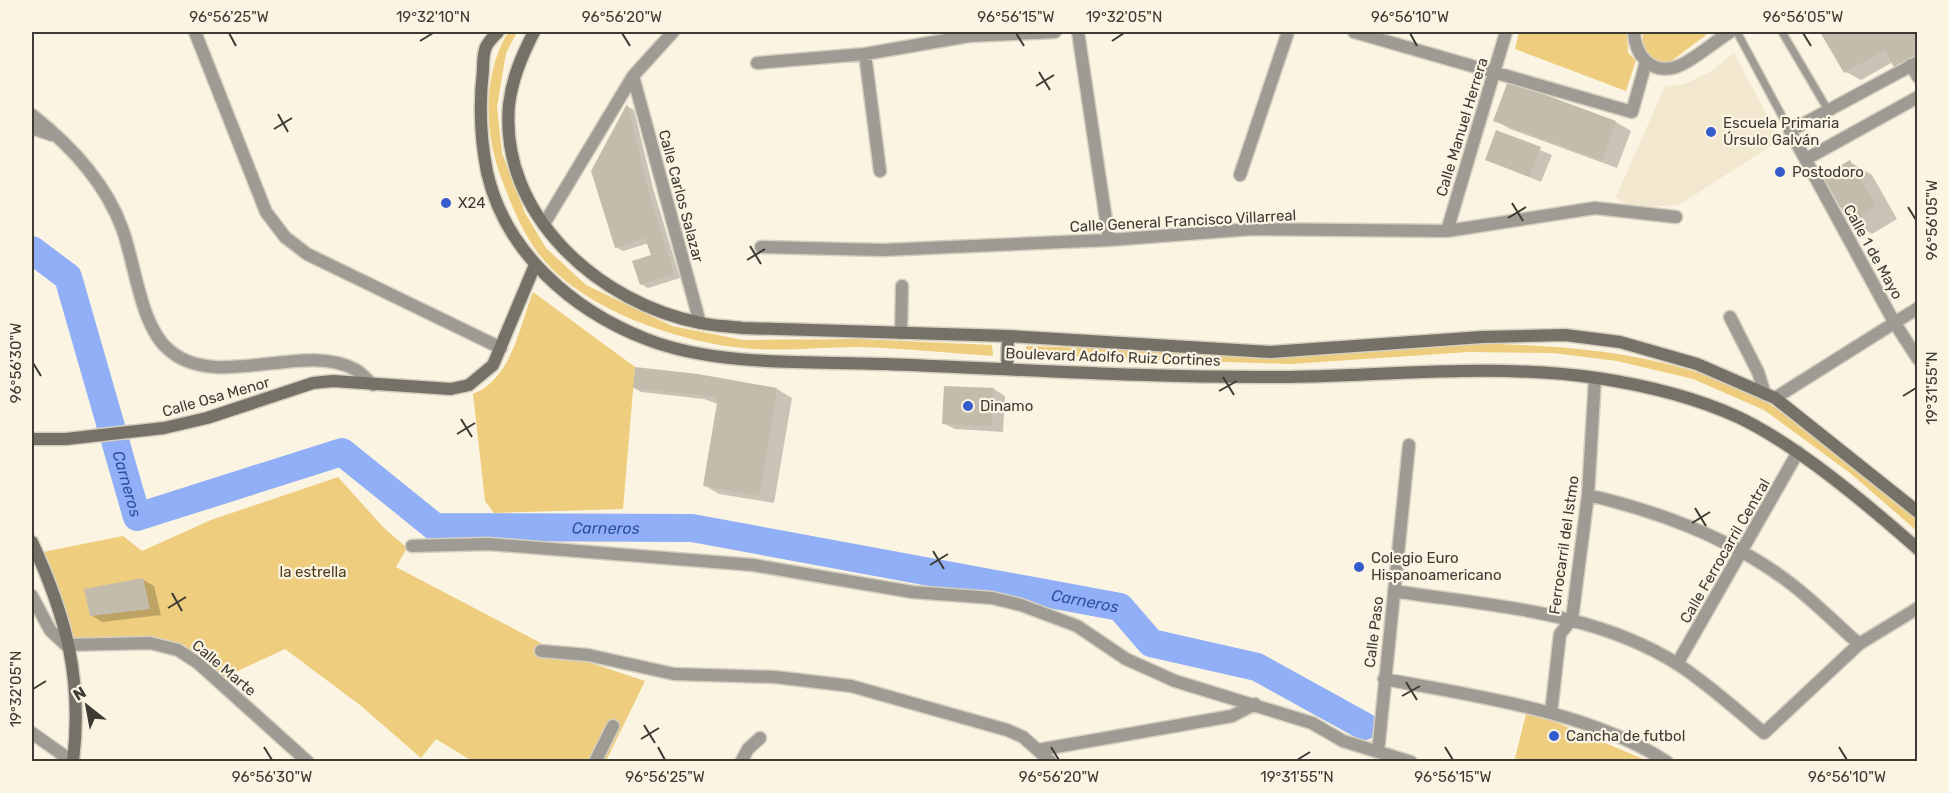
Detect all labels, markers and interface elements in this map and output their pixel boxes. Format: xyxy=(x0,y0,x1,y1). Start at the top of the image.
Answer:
text: 96°56'25"W xyxy=(189,8,269,26)
text: 19°32'10"N xyxy=(396,8,470,26)
text: 96°56'20"W xyxy=(582,8,662,26)
text: 96°56'15"W xyxy=(977,8,1055,26)
text: 19°32'05"N xyxy=(1086,8,1162,26)
text: 96°56'10"W xyxy=(1371,8,1449,26)
text: 96°56'05"W xyxy=(1763,8,1843,26)
street label: Calle Manuel Herrera xyxy=(1432,55,1492,199)
place label: Escuela Primaria Úrsulo Galván xyxy=(1723,114,1839,149)
marker: Escuela Primaria Úrsulo Galván xyxy=(1704,125,1718,139)
street label: Calle Carlos Salazar xyxy=(655,128,707,264)
place label: Postodoro xyxy=(1792,163,1864,181)
marker: Postodoro xyxy=(1773,165,1787,179)
text: 96°56'05"W xyxy=(1923,180,1941,260)
place label: X24 xyxy=(458,194,485,212)
marker: X24 xyxy=(439,196,453,210)
street label: Calle 1 de Mayo xyxy=(1840,202,1906,302)
street label: Calle General Francisco Villarreal xyxy=(1069,206,1297,236)
text: 96°56'30"W xyxy=(7,323,25,403)
street label: Boulevard Adolfo Ruiz Cortines xyxy=(1005,344,1221,370)
text: 19°31'55"N xyxy=(1923,351,1941,425)
street label: Calle Osa Menor xyxy=(160,373,272,421)
place label: Dinamo xyxy=(980,397,1033,415)
marker: Dinamo xyxy=(961,399,975,413)
water label: Carneros xyxy=(108,448,145,519)
street label: Ferrocarril del Istmo xyxy=(1545,474,1583,616)
street label: Calle Ferrocarril Central xyxy=(1676,475,1774,627)
water label: Carneros xyxy=(572,519,640,538)
place label: Colegio Euro Hispanoamericano xyxy=(1371,549,1502,584)
marker: Colegio Euro Hispanoamericano xyxy=(1352,560,1366,574)
park label: la estrella xyxy=(279,563,347,581)
water label: Carneros xyxy=(1050,586,1120,617)
street label: Calle Paso xyxy=(1361,595,1387,669)
street label: Calle Marte xyxy=(188,636,260,700)
text: 19°32'05"N xyxy=(7,651,25,727)
north arrow xyxy=(57,676,117,736)
text: N xyxy=(70,682,89,705)
place label: Cancha de futbol xyxy=(1566,727,1685,745)
marker: Cancha de futbol xyxy=(1547,729,1561,743)
text: 96°56'30"W xyxy=(232,768,312,786)
text: 96°56'25"W xyxy=(625,768,705,786)
text: 96°56'20"W xyxy=(1019,768,1099,786)
text: 19°31'55"N xyxy=(1260,768,1334,786)
text: 96°56'15"W xyxy=(1414,768,1492,786)
text: 96°56'10"W xyxy=(1808,768,1886,786)

